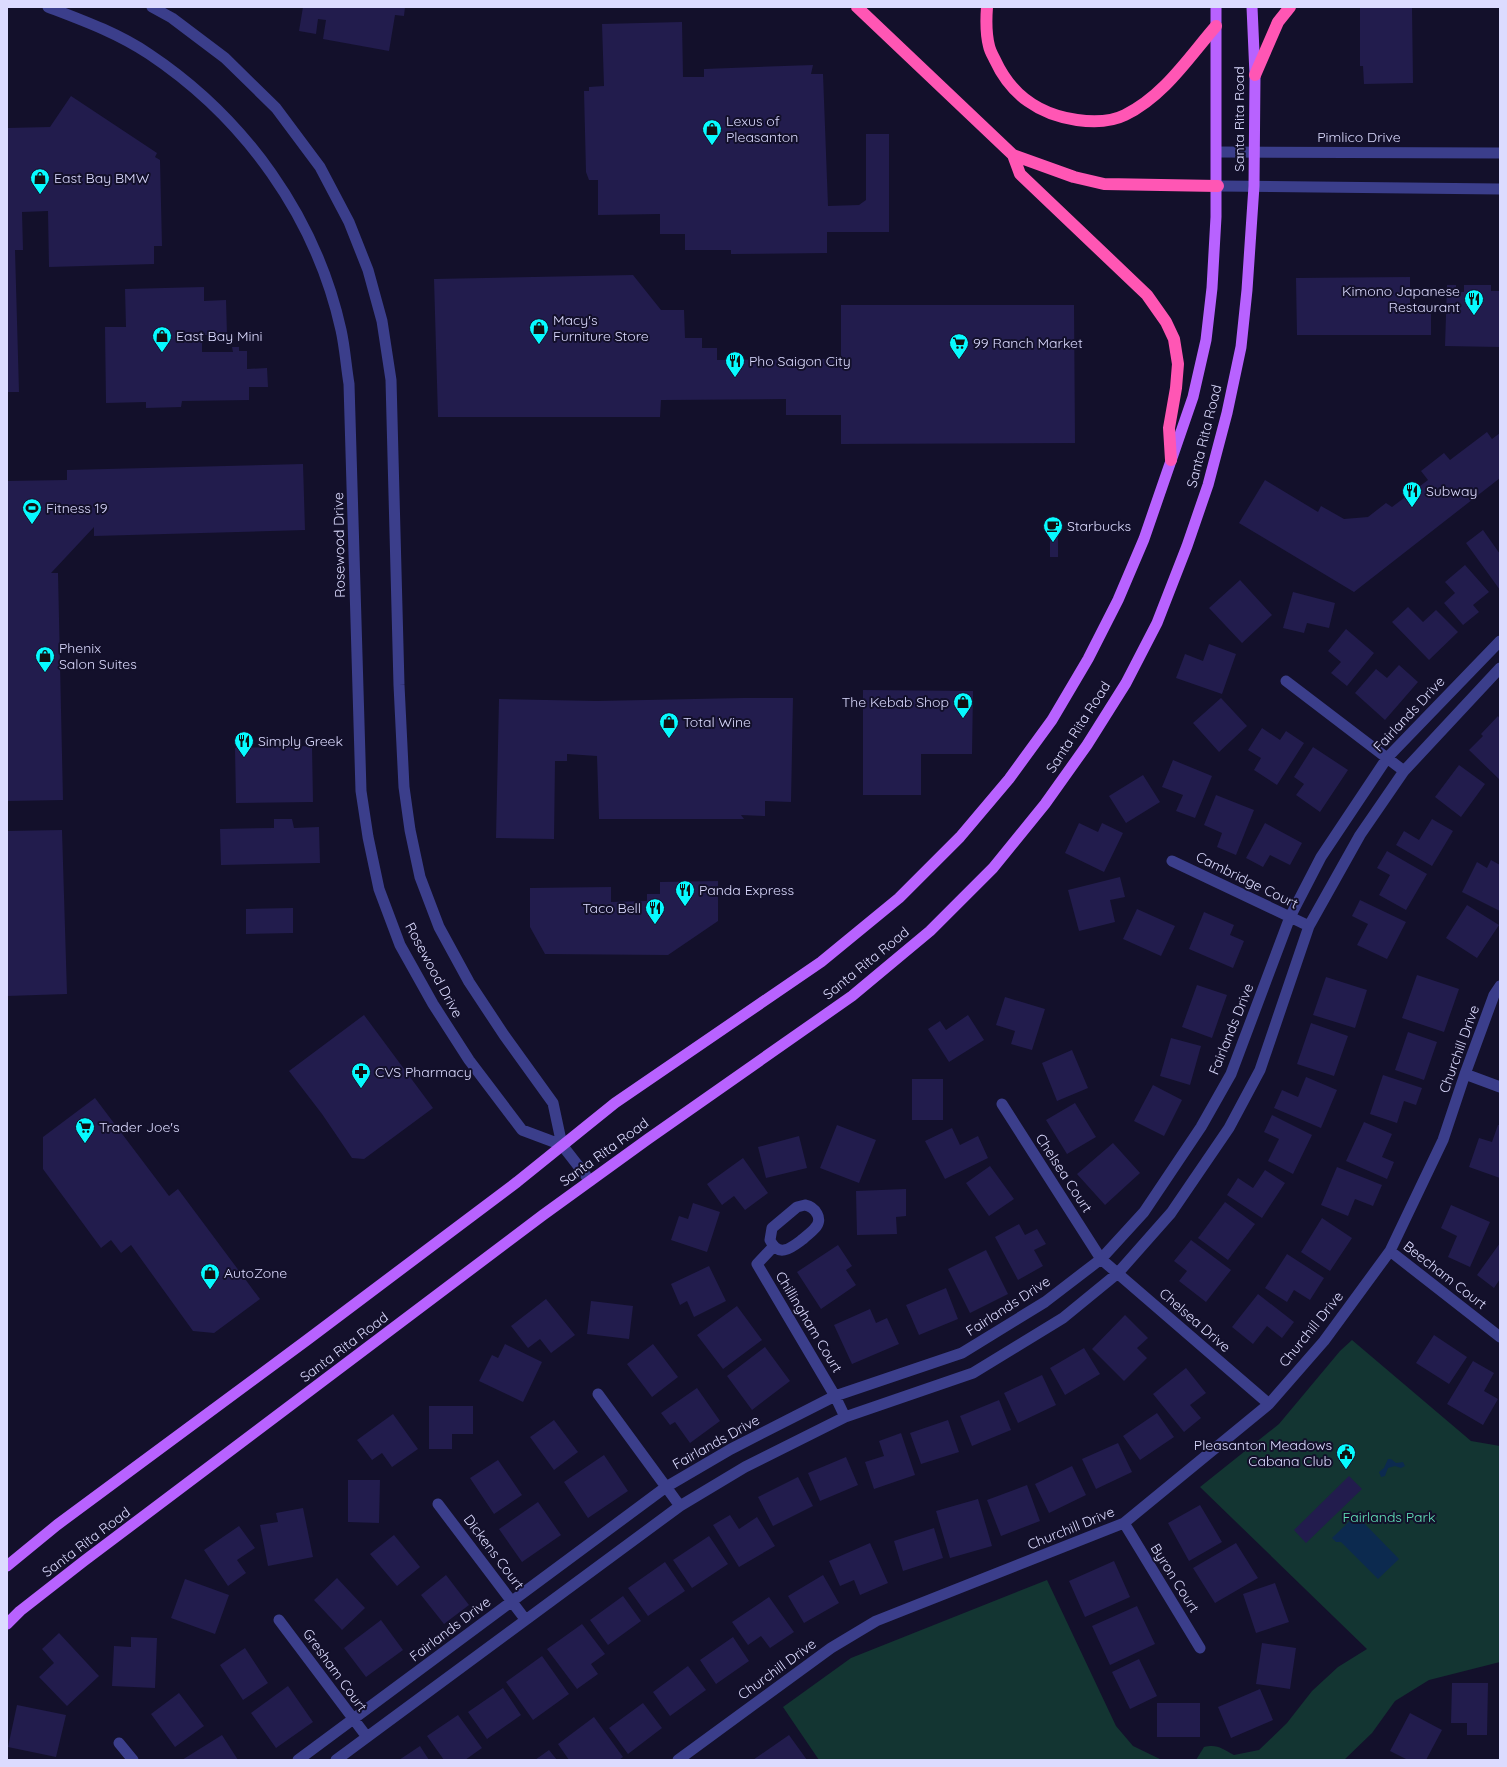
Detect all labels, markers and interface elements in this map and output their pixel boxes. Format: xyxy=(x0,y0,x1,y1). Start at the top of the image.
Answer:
street label: Santa Rita Road xyxy=(1230,66,1248,172)
place label: Lexus of Pleasanton xyxy=(726,112,798,146)
shop icon: Lexus of Pleasanton xyxy=(701,118,723,146)
street label: Pimlico Drive xyxy=(1317,128,1401,146)
shop icon: East Bay BMW xyxy=(29,167,51,195)
place label: East Bay BMW xyxy=(54,169,150,187)
place label: Kimono Japanese Restaurant xyxy=(1342,282,1460,316)
restaurant icon: Kimono Japanese Restaurant xyxy=(1463,288,1485,316)
place label: Macy's Furniture Store xyxy=(553,311,649,345)
shop icon: Macy's Furniture Store xyxy=(528,317,550,345)
shop icon: East Bay Mini xyxy=(151,325,173,353)
place label: East Bay Mini xyxy=(176,327,263,345)
supermarket icon: 99 Ranch Market xyxy=(948,332,970,360)
place label: 99 Ranch Market xyxy=(973,334,1083,352)
restaurant icon: Pho Saigon City xyxy=(724,350,746,378)
place label: Pho Saigon City xyxy=(749,352,851,370)
street label: Santa Rita Road xyxy=(1182,383,1226,489)
restaurant icon: Subway xyxy=(1401,480,1423,508)
place label: Subway xyxy=(1426,482,1477,500)
street label: Rosewood Drive xyxy=(329,492,349,598)
sports icon: Fitness 19 xyxy=(21,497,43,525)
place label: Fitness 19 xyxy=(46,499,108,517)
cafe icon: Starbucks xyxy=(1042,515,1064,543)
place label: Starbucks xyxy=(1067,517,1131,535)
place label: Phenix Salon Suites xyxy=(59,639,137,673)
shop icon: Phenix Salon Suites xyxy=(34,645,56,673)
street label: Fairlands Drive xyxy=(1369,672,1449,756)
street label: Santa Rita Road xyxy=(1042,678,1114,776)
shop icon: The Kebab Shop xyxy=(952,691,974,719)
place label: The Kebab Shop xyxy=(842,693,949,711)
shop icon: Total Wine xyxy=(658,711,680,739)
place label: Total Wine xyxy=(683,713,751,731)
restaurant icon: Simply Greek xyxy=(233,730,255,758)
place label: Simply Greek xyxy=(258,732,343,750)
street label: Cambridge Court xyxy=(1193,847,1301,913)
restaurant icon: Panda Express xyxy=(674,879,696,907)
place label: Panda Express xyxy=(699,881,794,899)
restaurant icon: Taco Bell xyxy=(644,897,666,925)
place label: Taco Bell xyxy=(582,899,641,917)
street label: Rosewood Drive xyxy=(401,919,467,1021)
street label: Santa Rita Road xyxy=(819,923,913,1003)
street label: Fairlands Drive xyxy=(1205,981,1258,1077)
street label: Churchill Drive xyxy=(1435,1002,1483,1095)
pharmacy icon: CVS Pharmacy xyxy=(350,1061,372,1089)
place label: CVS Pharmacy xyxy=(375,1063,472,1081)
street label: Santa Rita Road xyxy=(556,1114,652,1190)
supermarket icon: Trader Joe's xyxy=(74,1116,96,1144)
place label: Trader Joe's xyxy=(99,1118,180,1136)
street label: Chelsea Court xyxy=(1032,1130,1096,1216)
street label: Beecham Court xyxy=(1400,1237,1490,1313)
shop icon: AutoZone xyxy=(199,1262,221,1290)
place label: AutoZone xyxy=(224,1264,287,1282)
street label: Chillingham Court xyxy=(772,1268,846,1376)
street label: Fairlands Drive xyxy=(962,1272,1054,1340)
street label: Chelsea Drive xyxy=(1156,1284,1234,1356)
street label: Churchill Drive xyxy=(1275,1287,1347,1371)
street label: Santa Rita Road xyxy=(296,1308,392,1386)
street label: Fairlands Drive xyxy=(669,1411,763,1473)
place label: Pleasanton Meadows Cabana Club xyxy=(1194,1436,1332,1470)
public building icon: Pleasanton Meadows Cabana Club xyxy=(1335,1442,1357,1470)
street label: Churchill Drive xyxy=(1025,1502,1117,1554)
street label: Santa Rita Road xyxy=(38,1503,134,1581)
park label: Fairlands Park xyxy=(1343,1508,1435,1526)
street label: Dickens Court xyxy=(460,1511,528,1593)
street label: Byron Court xyxy=(1147,1540,1203,1616)
street label: Fairlands Drive xyxy=(406,1593,494,1665)
street label: Gresham Court xyxy=(299,1625,371,1715)
street label: Churchill Drive xyxy=(734,1635,820,1703)

